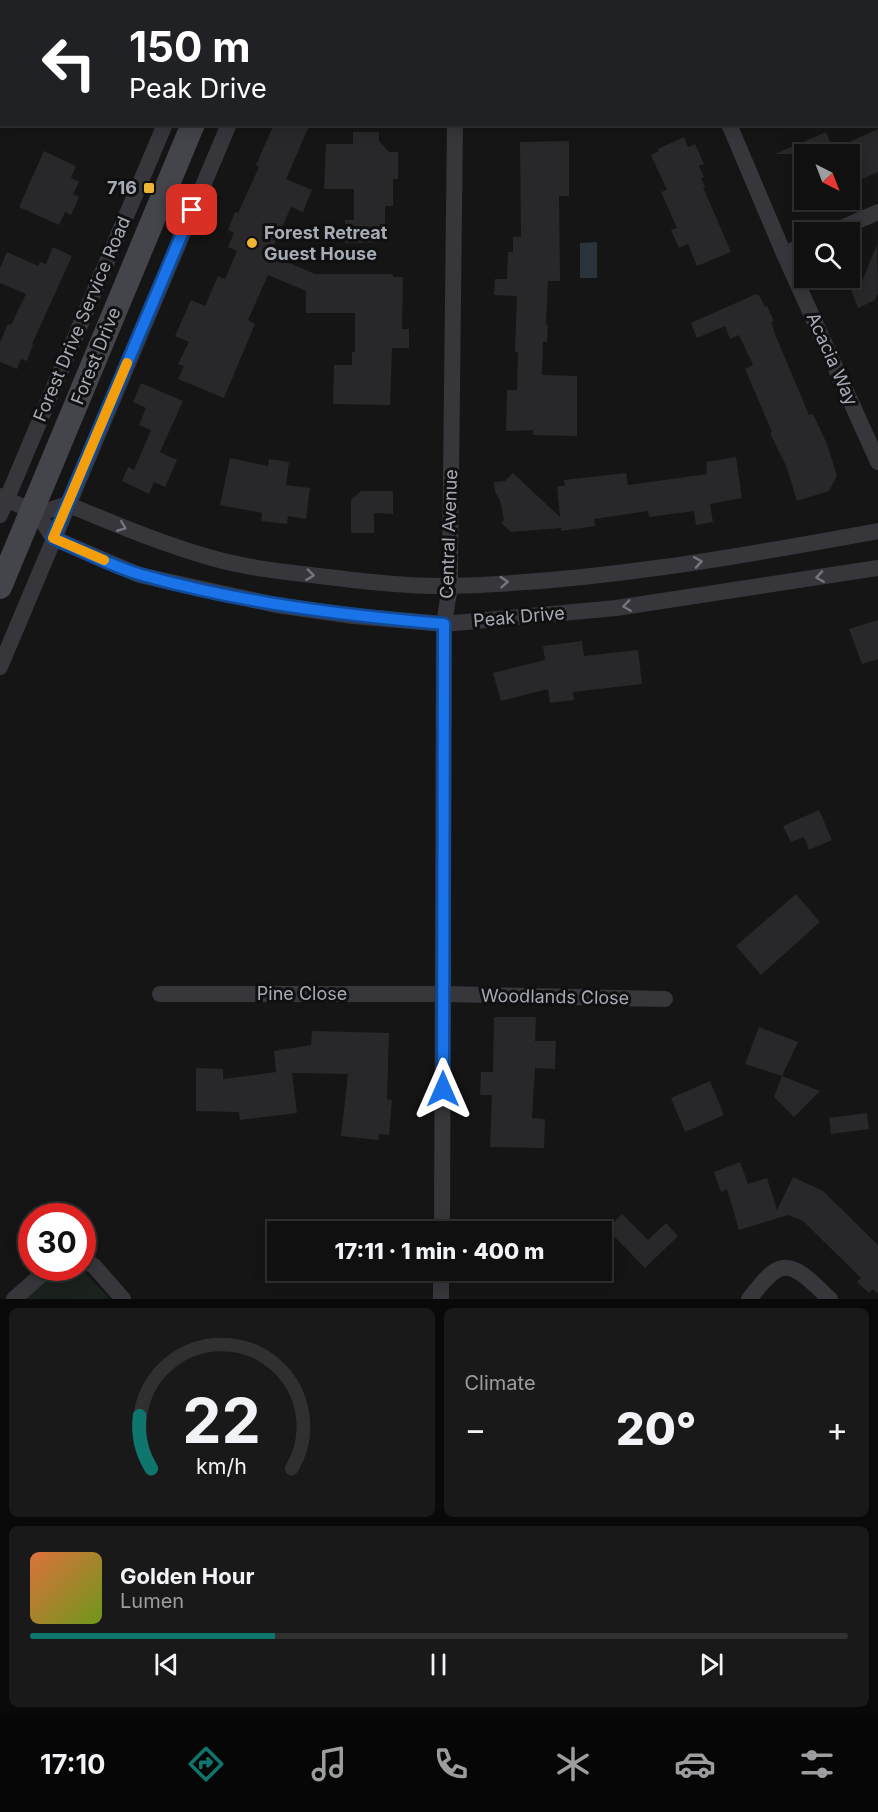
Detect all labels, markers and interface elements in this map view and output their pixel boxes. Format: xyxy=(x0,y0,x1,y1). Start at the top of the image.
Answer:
text: 150 m xyxy=(129,21,251,72)
icon: left xyxy=(30,24,108,102)
text: Peak Drive xyxy=(129,72,267,105)
north arrow xyxy=(794,144,860,210)
map controls xyxy=(794,144,860,288)
place label: 716 xyxy=(107,177,137,198)
marker: 716 xyxy=(142,181,156,195)
pin xyxy=(166,184,217,235)
icon: arrive xyxy=(175,193,208,226)
street label: Forest Drive Service Road xyxy=(29,213,135,425)
place label: Forest Retreat Guest House xyxy=(264,222,388,264)
button: search xyxy=(794,222,860,288)
marker: Forest Retreat Guest House xyxy=(245,236,259,250)
street label: Forest Drive xyxy=(67,304,125,408)
street label: Acacia Way xyxy=(803,309,862,409)
street label: Central Avenue xyxy=(436,469,461,599)
one-way arrow xyxy=(115,520,126,532)
one-way arrow xyxy=(693,557,702,569)
one-way arrow xyxy=(305,568,314,581)
one-way arrow xyxy=(816,571,825,583)
one-way arrow xyxy=(500,576,509,589)
one-way arrow xyxy=(623,600,632,612)
street label: Peak Drive xyxy=(472,602,566,631)
street label: Pine Close xyxy=(257,983,347,1004)
street label: Woodlands Close xyxy=(481,985,629,1008)
position arrow xyxy=(411,1057,475,1121)
speed limit sign: 30 xyxy=(18,1203,96,1281)
text: 17:11 · 1 min · 400 m xyxy=(335,1238,544,1264)
text: Climate xyxy=(465,1371,536,1395)
text: 22 xyxy=(182,1383,261,1458)
text: 20° xyxy=(616,1401,697,1456)
text: − xyxy=(465,1409,486,1449)
text: + xyxy=(826,1409,848,1449)
text: km/h xyxy=(196,1454,247,1480)
text: Golden Hour xyxy=(120,1563,254,1589)
text: Lumen xyxy=(120,1589,184,1613)
icon: previous xyxy=(150,1648,183,1681)
icon: pause xyxy=(422,1648,455,1681)
icon: next xyxy=(695,1648,728,1681)
icon: directions xyxy=(185,1743,227,1785)
icon: music xyxy=(308,1743,350,1785)
icon: phone xyxy=(430,1743,472,1785)
icon: climate xyxy=(552,1743,594,1785)
icon: car xyxy=(674,1743,716,1785)
icon: filters xyxy=(796,1743,838,1785)
text: 17:10 xyxy=(40,1748,105,1781)

